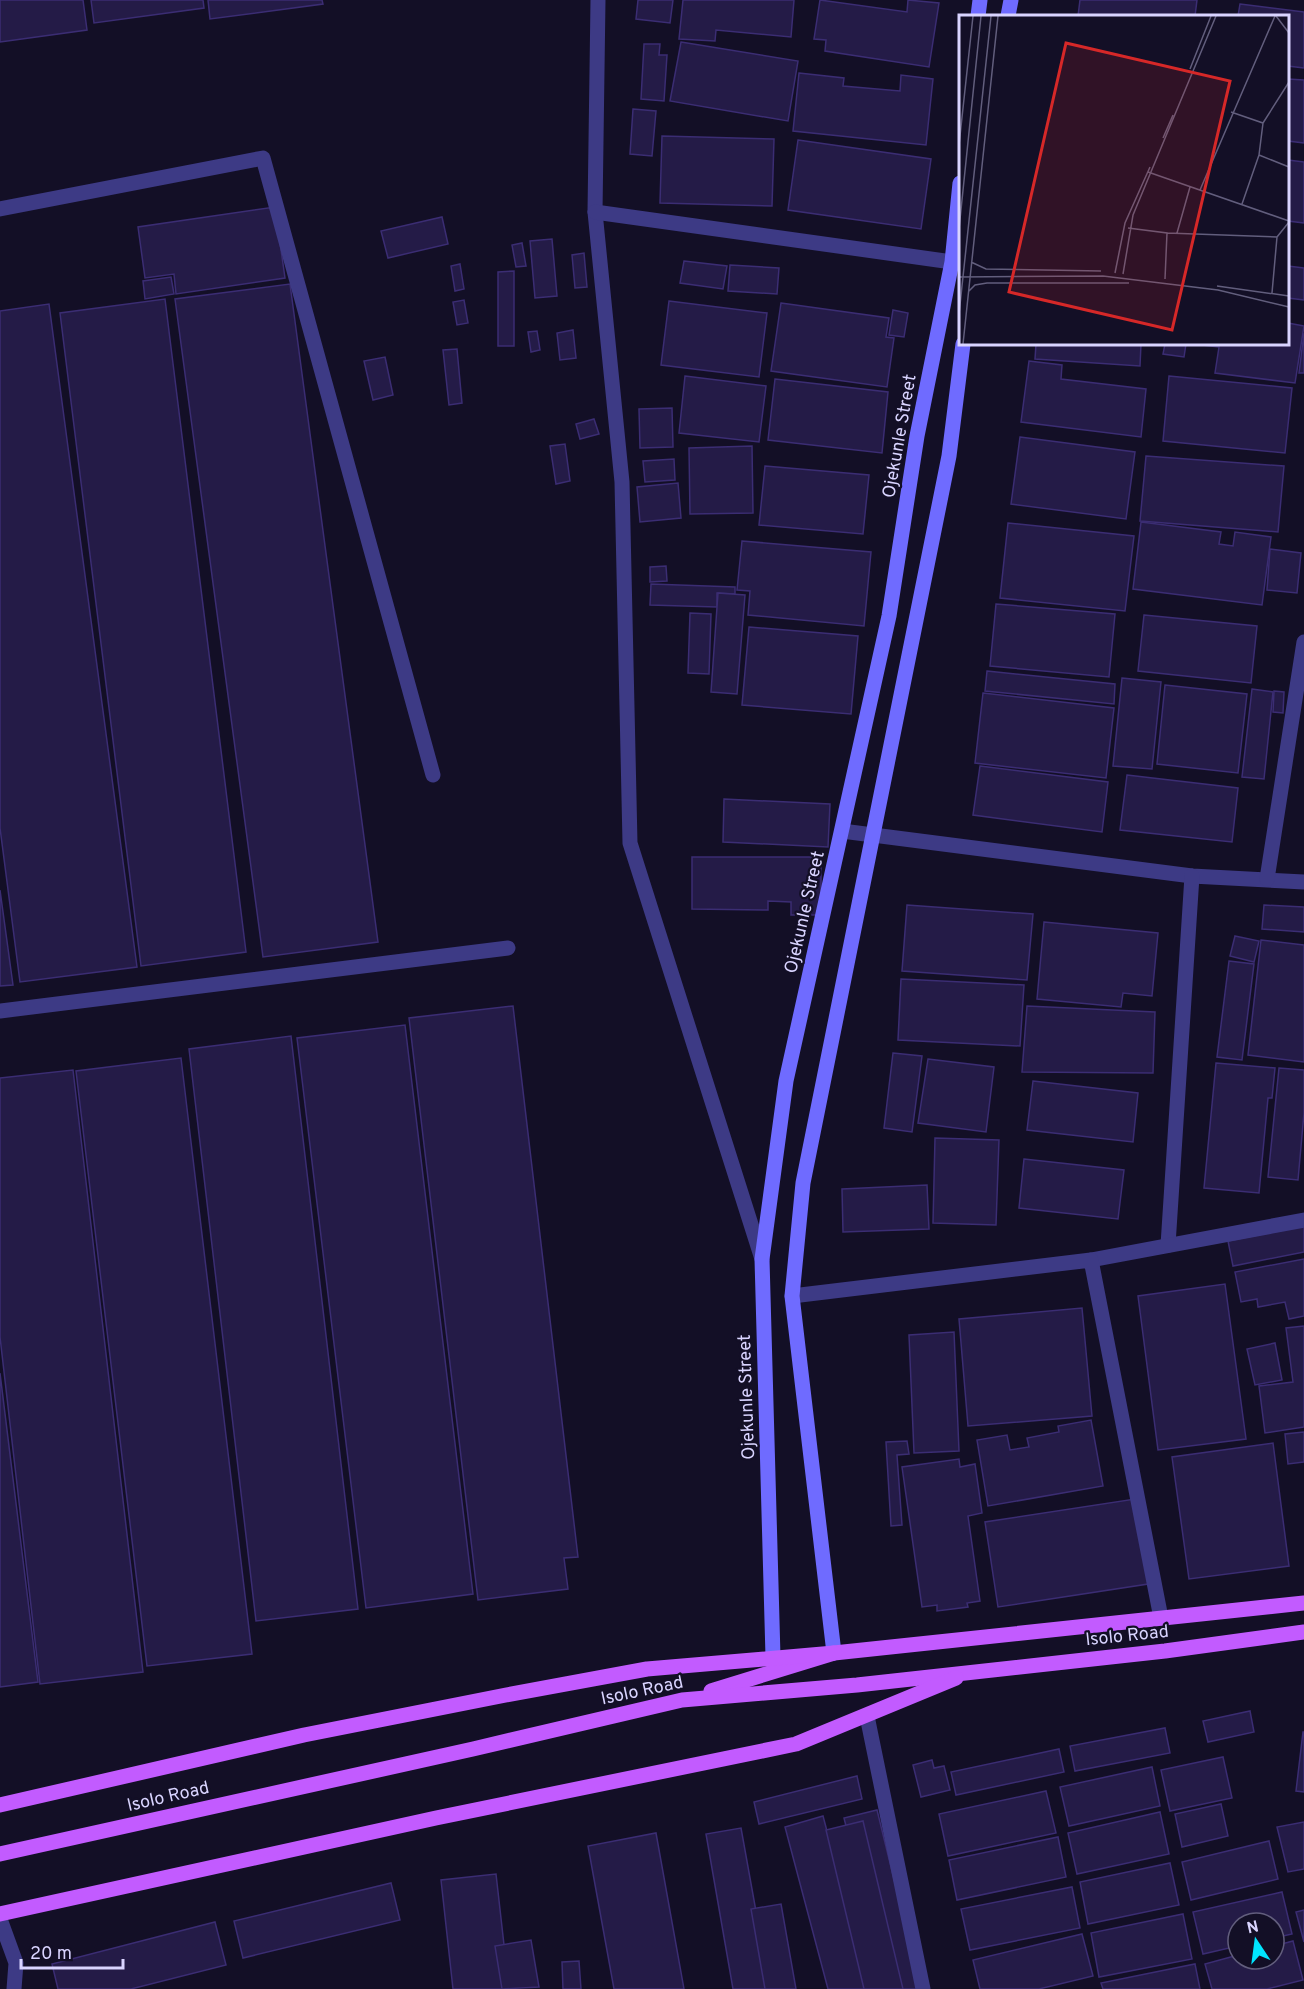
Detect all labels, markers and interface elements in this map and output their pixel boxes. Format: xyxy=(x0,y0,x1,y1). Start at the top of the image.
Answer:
inset map xyxy=(959,15,1289,345)
street label: Ojekunle Street xyxy=(878,373,923,500)
street label: Ojekunle Street xyxy=(780,849,831,976)
street label: Ojekunle Street xyxy=(734,1334,761,1460)
street label: Isolo Road xyxy=(1084,1621,1170,1652)
street label: Isolo Road xyxy=(599,1672,686,1711)
street label: Isolo Road xyxy=(125,1777,212,1818)
north arrow xyxy=(1226,1911,1286,1971)
text: N xyxy=(1245,1917,1261,1939)
scale bar xyxy=(21,1932,123,1970)
text: 20 m xyxy=(30,1943,72,1966)

